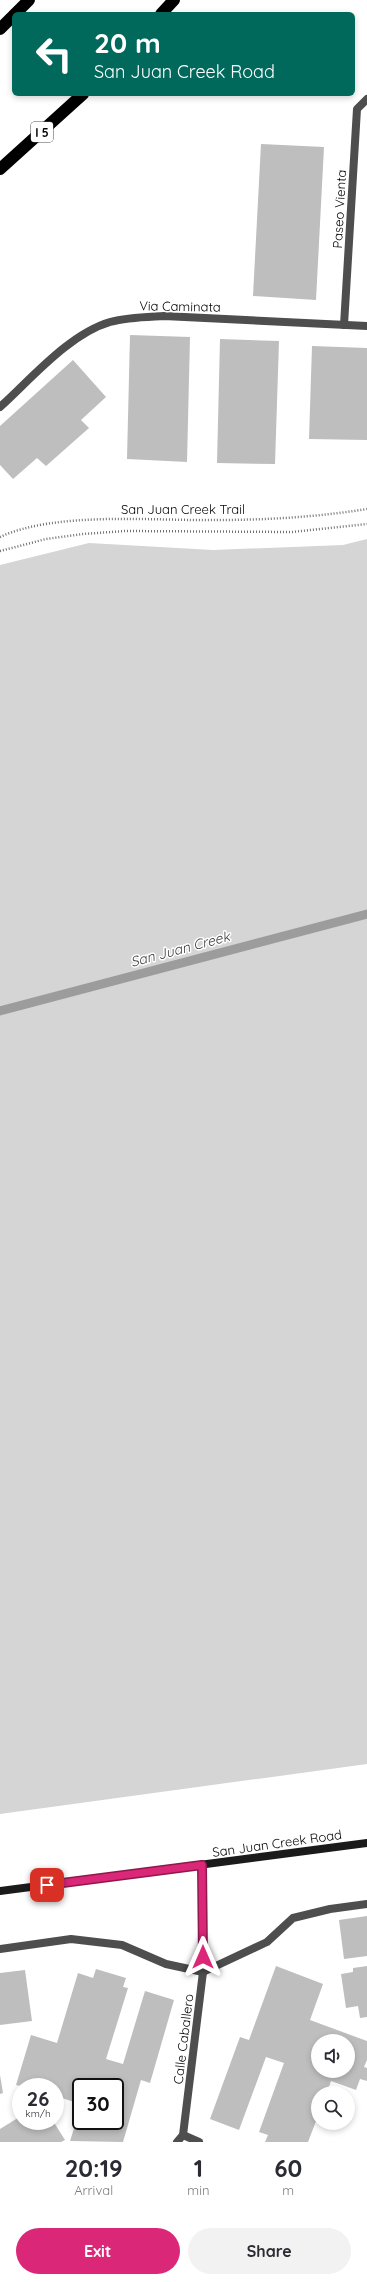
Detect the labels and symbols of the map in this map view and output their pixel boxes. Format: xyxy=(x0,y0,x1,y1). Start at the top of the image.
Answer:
road number: I 5 xyxy=(31,122,53,142)
street label: Paseo Vienta xyxy=(329,169,349,249)
street label: Via Caminata xyxy=(139,297,221,315)
street label: San Juan Creek Trail xyxy=(121,501,245,517)
water label: San Juan Creek xyxy=(128,927,233,971)
street label: San Juan Creek Road xyxy=(211,1826,343,1860)
pin xyxy=(30,1868,64,1902)
position arrow xyxy=(182,1936,224,1978)
street label: Calle Caballero xyxy=(170,1993,197,2085)
speed limit sign: 30 xyxy=(72,2078,124,2130)

